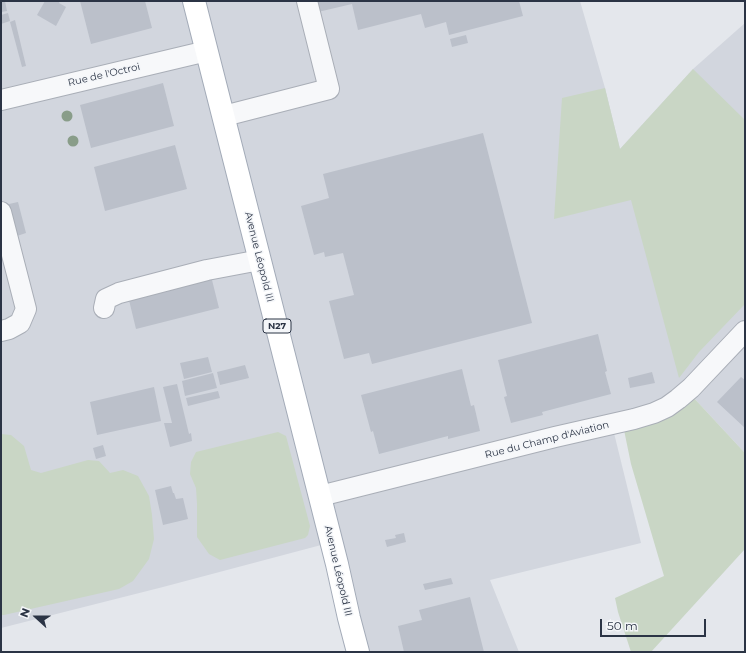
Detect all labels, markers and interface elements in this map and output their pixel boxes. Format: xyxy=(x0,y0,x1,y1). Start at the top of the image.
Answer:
street label: Rue de l'Octroi xyxy=(67,61,141,89)
street label: Avenue Léopold III xyxy=(242,211,276,303)
road number: N27 xyxy=(263,319,291,333)
street label: Rue du Champ d'Aviation xyxy=(484,419,610,461)
street label: Avenue Léopold III xyxy=(322,524,354,618)
north arrow xyxy=(16,597,56,637)
text: N xyxy=(17,606,33,619)
scale bar xyxy=(602,611,708,637)
text: 50 m xyxy=(607,618,638,633)

